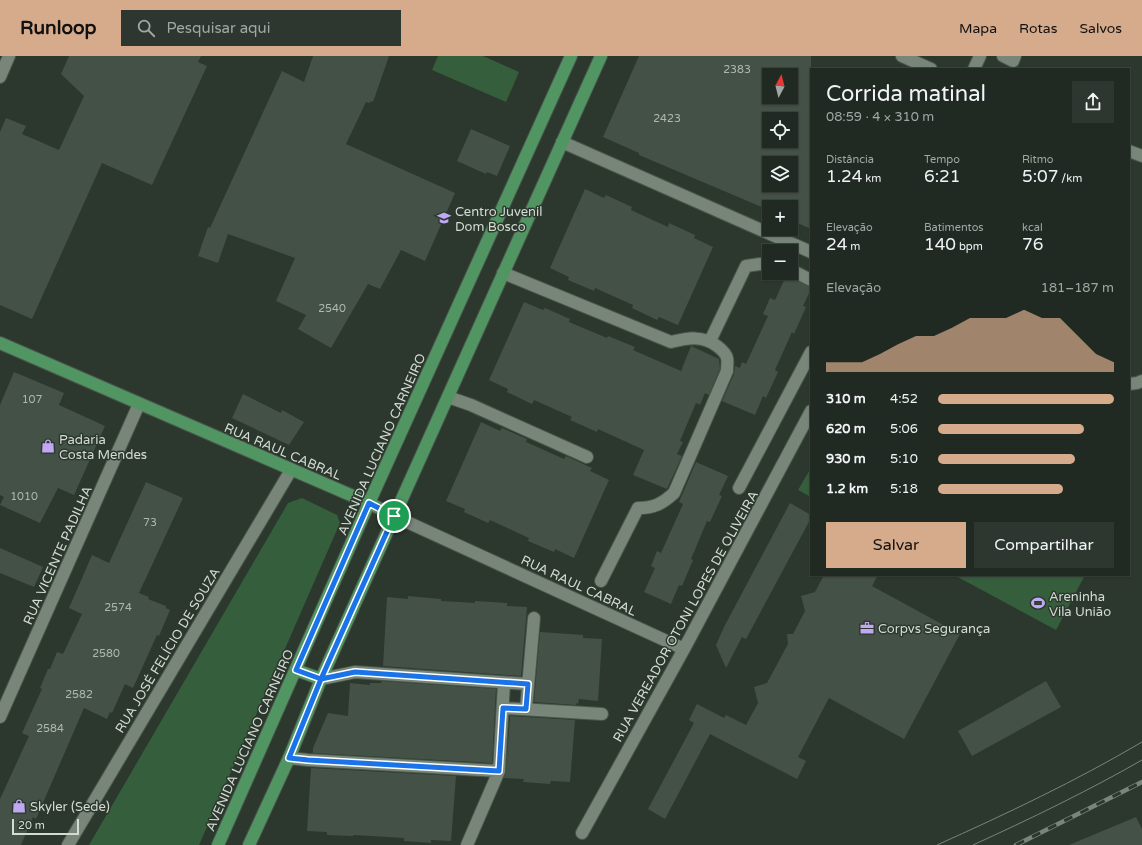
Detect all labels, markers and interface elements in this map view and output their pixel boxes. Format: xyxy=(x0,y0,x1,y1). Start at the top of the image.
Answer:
search box xyxy=(121,10,401,46)
text: Runloop xyxy=(20,17,97,39)
icon: search xyxy=(135,17,157,39)
text: Pesquisar aqui xyxy=(167,19,270,37)
text: Mapa xyxy=(959,20,997,37)
text: Rotas xyxy=(1019,20,1057,37)
text: Salvos xyxy=(1079,20,1122,37)
house number: 2383 xyxy=(723,63,751,76)
north arrow xyxy=(762,68,798,104)
map controls xyxy=(762,68,798,280)
text: Corrida matinal xyxy=(826,81,986,107)
button: share xyxy=(1072,81,1114,123)
text: 08:59 · 4 × 310 m xyxy=(826,109,934,125)
house number: 2423 xyxy=(653,112,681,125)
button: locate xyxy=(762,112,798,148)
text: Distância xyxy=(826,153,874,166)
text: Tempo xyxy=(924,153,960,166)
text: Ritmo xyxy=(1022,153,1054,166)
button: layers xyxy=(762,156,798,192)
text: 1.24 xyxy=(826,166,862,187)
text: 6:21 xyxy=(924,166,960,187)
text: 5:07 xyxy=(1022,166,1058,187)
text: km xyxy=(862,172,881,185)
text: /km xyxy=(1058,172,1082,185)
button: + xyxy=(762,200,798,236)
place label: Centro Juvenil Dom Bosco xyxy=(455,204,543,235)
school or university icon: Centro Juvenil Dom Bosco xyxy=(436,210,452,226)
text: Elevação xyxy=(826,221,873,234)
text: Batimentos xyxy=(924,221,984,234)
text: kcal xyxy=(1022,221,1043,234)
text: 24 xyxy=(826,234,847,255)
text: 140 xyxy=(924,234,956,255)
text: 76 xyxy=(1022,234,1043,255)
text: m xyxy=(847,240,860,253)
text: bpm xyxy=(956,240,983,253)
button: − xyxy=(762,244,798,280)
text: Elevação xyxy=(826,280,881,296)
text: 181–187 m xyxy=(1041,280,1114,296)
house number: 2540 xyxy=(318,302,346,315)
street label: AVENIDA LUCIANO CARNEIRO xyxy=(334,351,429,538)
text: 310 m xyxy=(826,391,866,407)
text: 4:52 xyxy=(890,391,918,407)
house number: 107 xyxy=(22,393,42,406)
street label: RUA RAUL CABRAL xyxy=(222,420,344,484)
text: 620 m xyxy=(826,421,866,437)
text: 5:06 xyxy=(890,421,918,437)
place label: Padaria Costa Mendes xyxy=(59,432,147,463)
shop icon: Padaria Costa Mendes xyxy=(40,438,56,454)
text: 930 m xyxy=(826,451,866,467)
text: 5:10 xyxy=(890,451,918,467)
text: 1.2 km xyxy=(826,481,868,497)
text: 5:18 xyxy=(890,481,918,497)
street label: RUA VICENTE PADILHA xyxy=(20,483,96,627)
street label: RUA VEREADOR OTONI LOPES DE OLIVEIRA xyxy=(610,488,762,745)
house number: 1010 xyxy=(10,490,38,503)
pin xyxy=(377,499,411,533)
icon: arrive xyxy=(383,505,405,527)
house number: 73 xyxy=(143,516,157,529)
button: Salvar xyxy=(826,522,966,568)
button: Compartilhar xyxy=(974,522,1114,568)
street label: RUA RAUL CABRAL xyxy=(518,552,639,620)
street label: RUA JOSÉ FELÍCIO DE SOUZA xyxy=(112,565,224,736)
place label: Areninha Vila União xyxy=(1049,589,1111,620)
sports icon: Areninha Vila União xyxy=(1030,595,1046,611)
house number: 2574 xyxy=(104,601,132,614)
office icon: Corpvs Segurança xyxy=(859,620,875,636)
place label: Corpvs Segurança xyxy=(878,621,990,637)
house number: 2580 xyxy=(92,647,120,660)
street label: AVENIDA LUCIANO CARNEIRO xyxy=(202,647,297,834)
house number: 2582 xyxy=(65,688,93,701)
house number: 2584 xyxy=(36,722,64,735)
shop icon: Skyler (Sede) xyxy=(11,798,27,814)
place label: Skyler (Sede) xyxy=(30,799,110,815)
scale bar xyxy=(12,817,79,836)
text: 20 m xyxy=(18,819,45,832)

